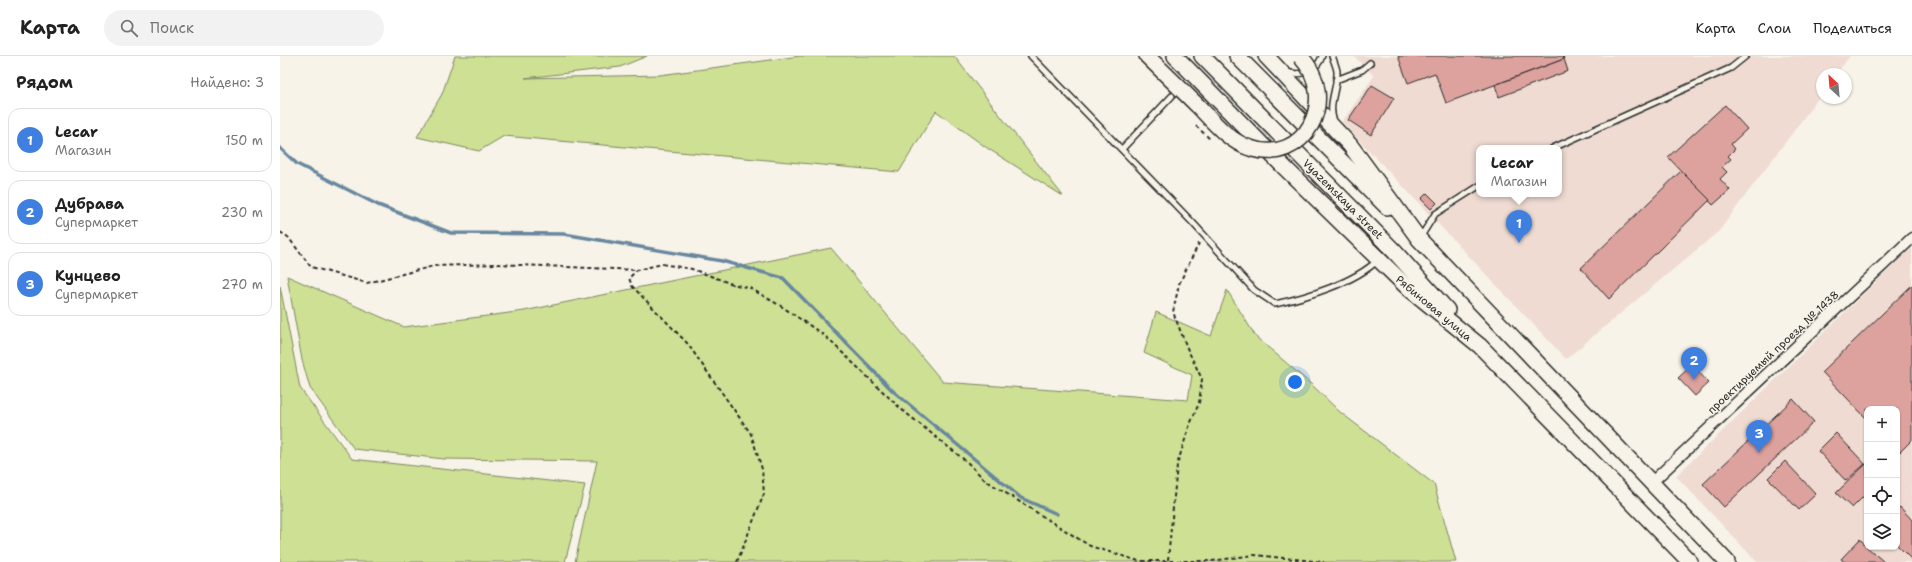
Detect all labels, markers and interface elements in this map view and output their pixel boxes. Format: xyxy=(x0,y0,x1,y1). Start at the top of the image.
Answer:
search box xyxy=(104,10,384,46)
text: Карта xyxy=(20,15,80,40)
icon: search xyxy=(118,17,140,39)
text: Поиск xyxy=(150,18,194,38)
text: Карта xyxy=(1695,19,1736,37)
text: Слои xyxy=(1758,19,1791,37)
text: Поделиться xyxy=(1813,19,1892,37)
north arrow xyxy=(1816,68,1852,104)
text: Рядом xyxy=(16,71,73,93)
text: Найдено: 3 xyxy=(190,74,264,91)
text: Lecar xyxy=(55,122,98,142)
text: 1 xyxy=(27,132,33,149)
text: 150 m xyxy=(225,132,263,149)
text: Магазин xyxy=(55,142,111,159)
popup xyxy=(1476,145,1562,197)
text: Lecar xyxy=(1491,153,1534,173)
street label: Vyazemskaya street xyxy=(1299,156,1386,243)
text: Магазин xyxy=(1491,173,1547,190)
text: Дубрава xyxy=(55,194,124,214)
text: 2 xyxy=(25,204,35,221)
text: 230 m xyxy=(221,204,263,221)
pin: 1 xyxy=(1506,210,1532,243)
text: Супермаркет xyxy=(55,214,138,231)
text: Кунцево xyxy=(55,266,121,286)
street label: Рябиновая улица xyxy=(1393,272,1475,345)
text: 3 xyxy=(25,276,35,293)
text: 270 m xyxy=(221,276,263,293)
text: Супермаркет xyxy=(55,286,138,303)
street label: проектируемый проезд № 1438 xyxy=(1704,287,1842,417)
pin: 2 xyxy=(1681,347,1707,380)
your location xyxy=(1285,372,1305,392)
map controls xyxy=(1864,406,1900,550)
button: + xyxy=(1864,406,1900,442)
pin: 3 xyxy=(1746,420,1772,453)
button: − xyxy=(1864,442,1900,478)
button: locate xyxy=(1864,478,1900,514)
button: layers xyxy=(1864,514,1900,550)

